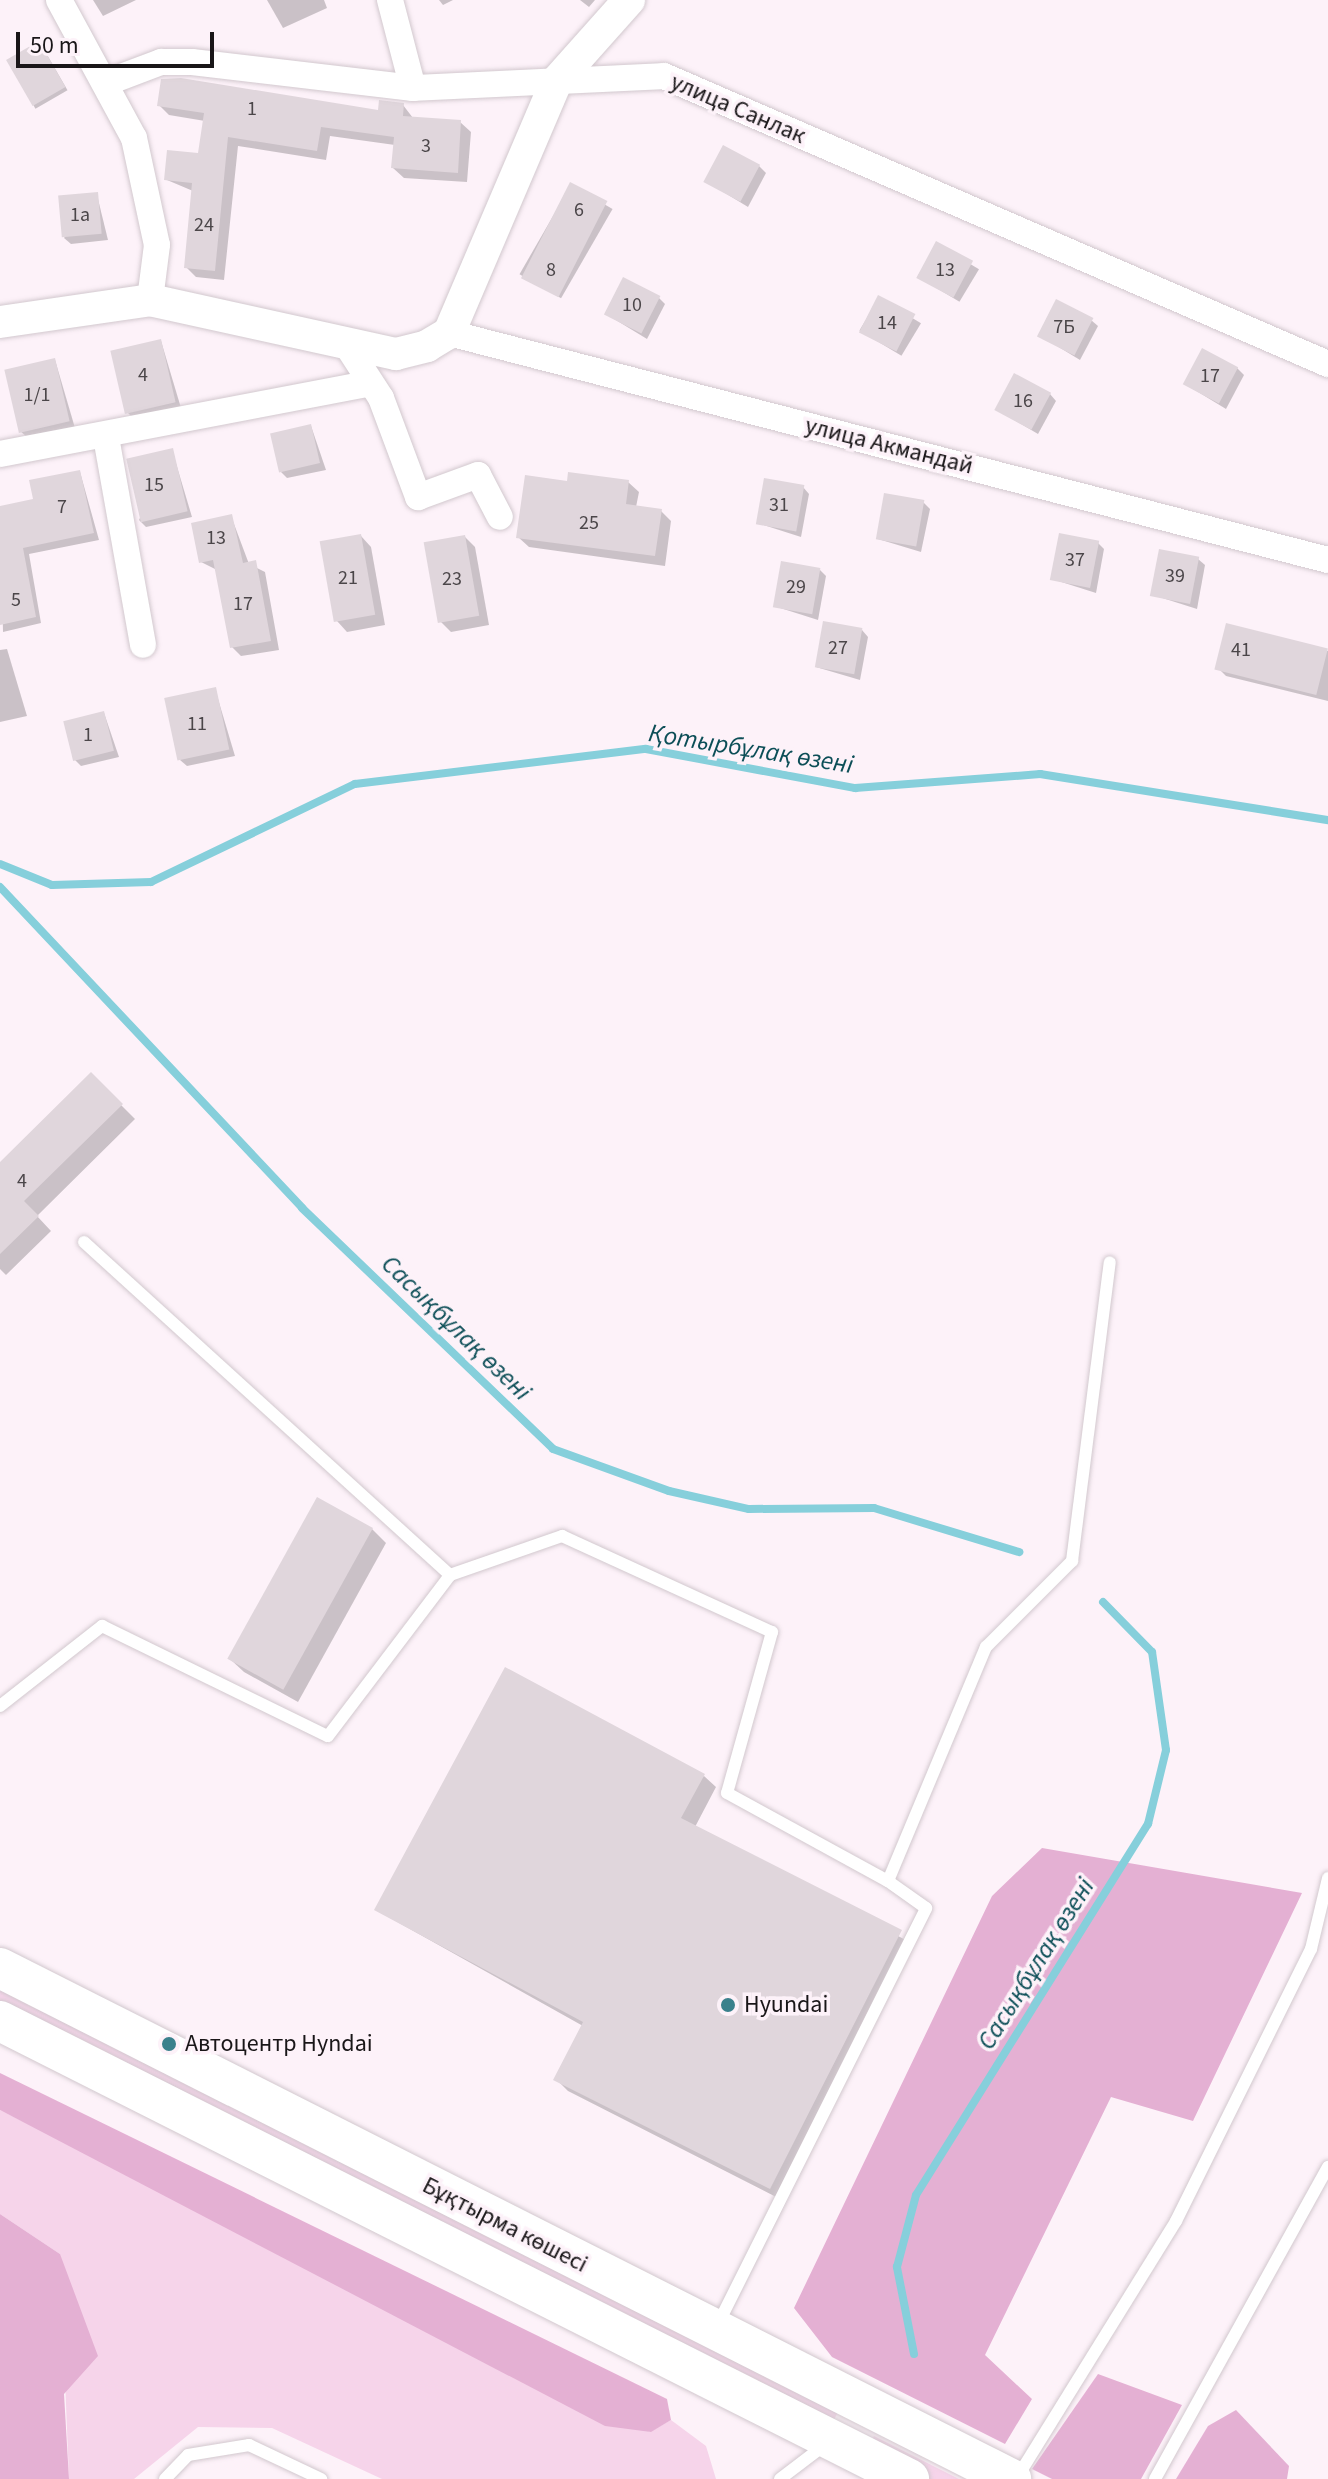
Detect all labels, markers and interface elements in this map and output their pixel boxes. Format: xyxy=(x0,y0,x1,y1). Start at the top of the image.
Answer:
scale bar xyxy=(20,16,218,66)
text: 50 m xyxy=(30,28,79,63)
street label: улица Санлак xyxy=(666,68,810,150)
house number: 1 xyxy=(247,97,257,121)
house number: 3 xyxy=(421,134,431,158)
house number: 6 xyxy=(574,198,584,222)
house number: 1а xyxy=(70,203,90,227)
house number: 24 xyxy=(194,213,214,237)
house number: 8 xyxy=(546,258,556,282)
house number: 13 xyxy=(935,258,955,282)
house number: 10 xyxy=(622,293,642,317)
house number: 14 xyxy=(877,311,897,335)
house number: 7Б xyxy=(1053,315,1075,339)
house number: 4 xyxy=(138,363,148,387)
house number: 17 xyxy=(1200,364,1220,388)
house number: 1/1 xyxy=(24,383,50,407)
house number: 16 xyxy=(1013,389,1033,413)
street label: улица Акмандай xyxy=(802,411,976,481)
house number: 15 xyxy=(144,473,164,497)
house number: 31 xyxy=(769,493,789,517)
house number: 7 xyxy=(57,495,67,519)
house number: 25 xyxy=(579,511,599,535)
house number: 13 xyxy=(206,526,226,550)
house number: 37 xyxy=(1065,548,1085,572)
house number: 39 xyxy=(1165,564,1185,588)
house number: 21 xyxy=(338,566,358,590)
house number: 23 xyxy=(442,567,462,591)
house number: 29 xyxy=(786,575,806,599)
house number: 5 xyxy=(11,588,21,612)
house number: 17 xyxy=(233,592,253,616)
house number: 27 xyxy=(828,636,848,660)
house number: 41 xyxy=(1231,638,1251,662)
house number: 11 xyxy=(187,712,207,736)
water label: Қотырбұлақ өзені xyxy=(646,717,856,781)
house number: 1 xyxy=(83,723,93,747)
house number: 4 xyxy=(17,1169,27,1193)
water label: Сасықбұлақ өзені xyxy=(375,1249,537,1407)
water label: Сасықбұлақ өзені xyxy=(971,1873,1101,2055)
place label: Hyundai xyxy=(744,1991,828,2019)
marker: Hyundai xyxy=(719,1996,737,2014)
place label: Автоцентр Hyndai xyxy=(185,2030,373,2058)
marker: Автоцентр Hyndai xyxy=(160,2035,178,2053)
street label: Бұқтырма көшесі xyxy=(418,2171,592,2279)

